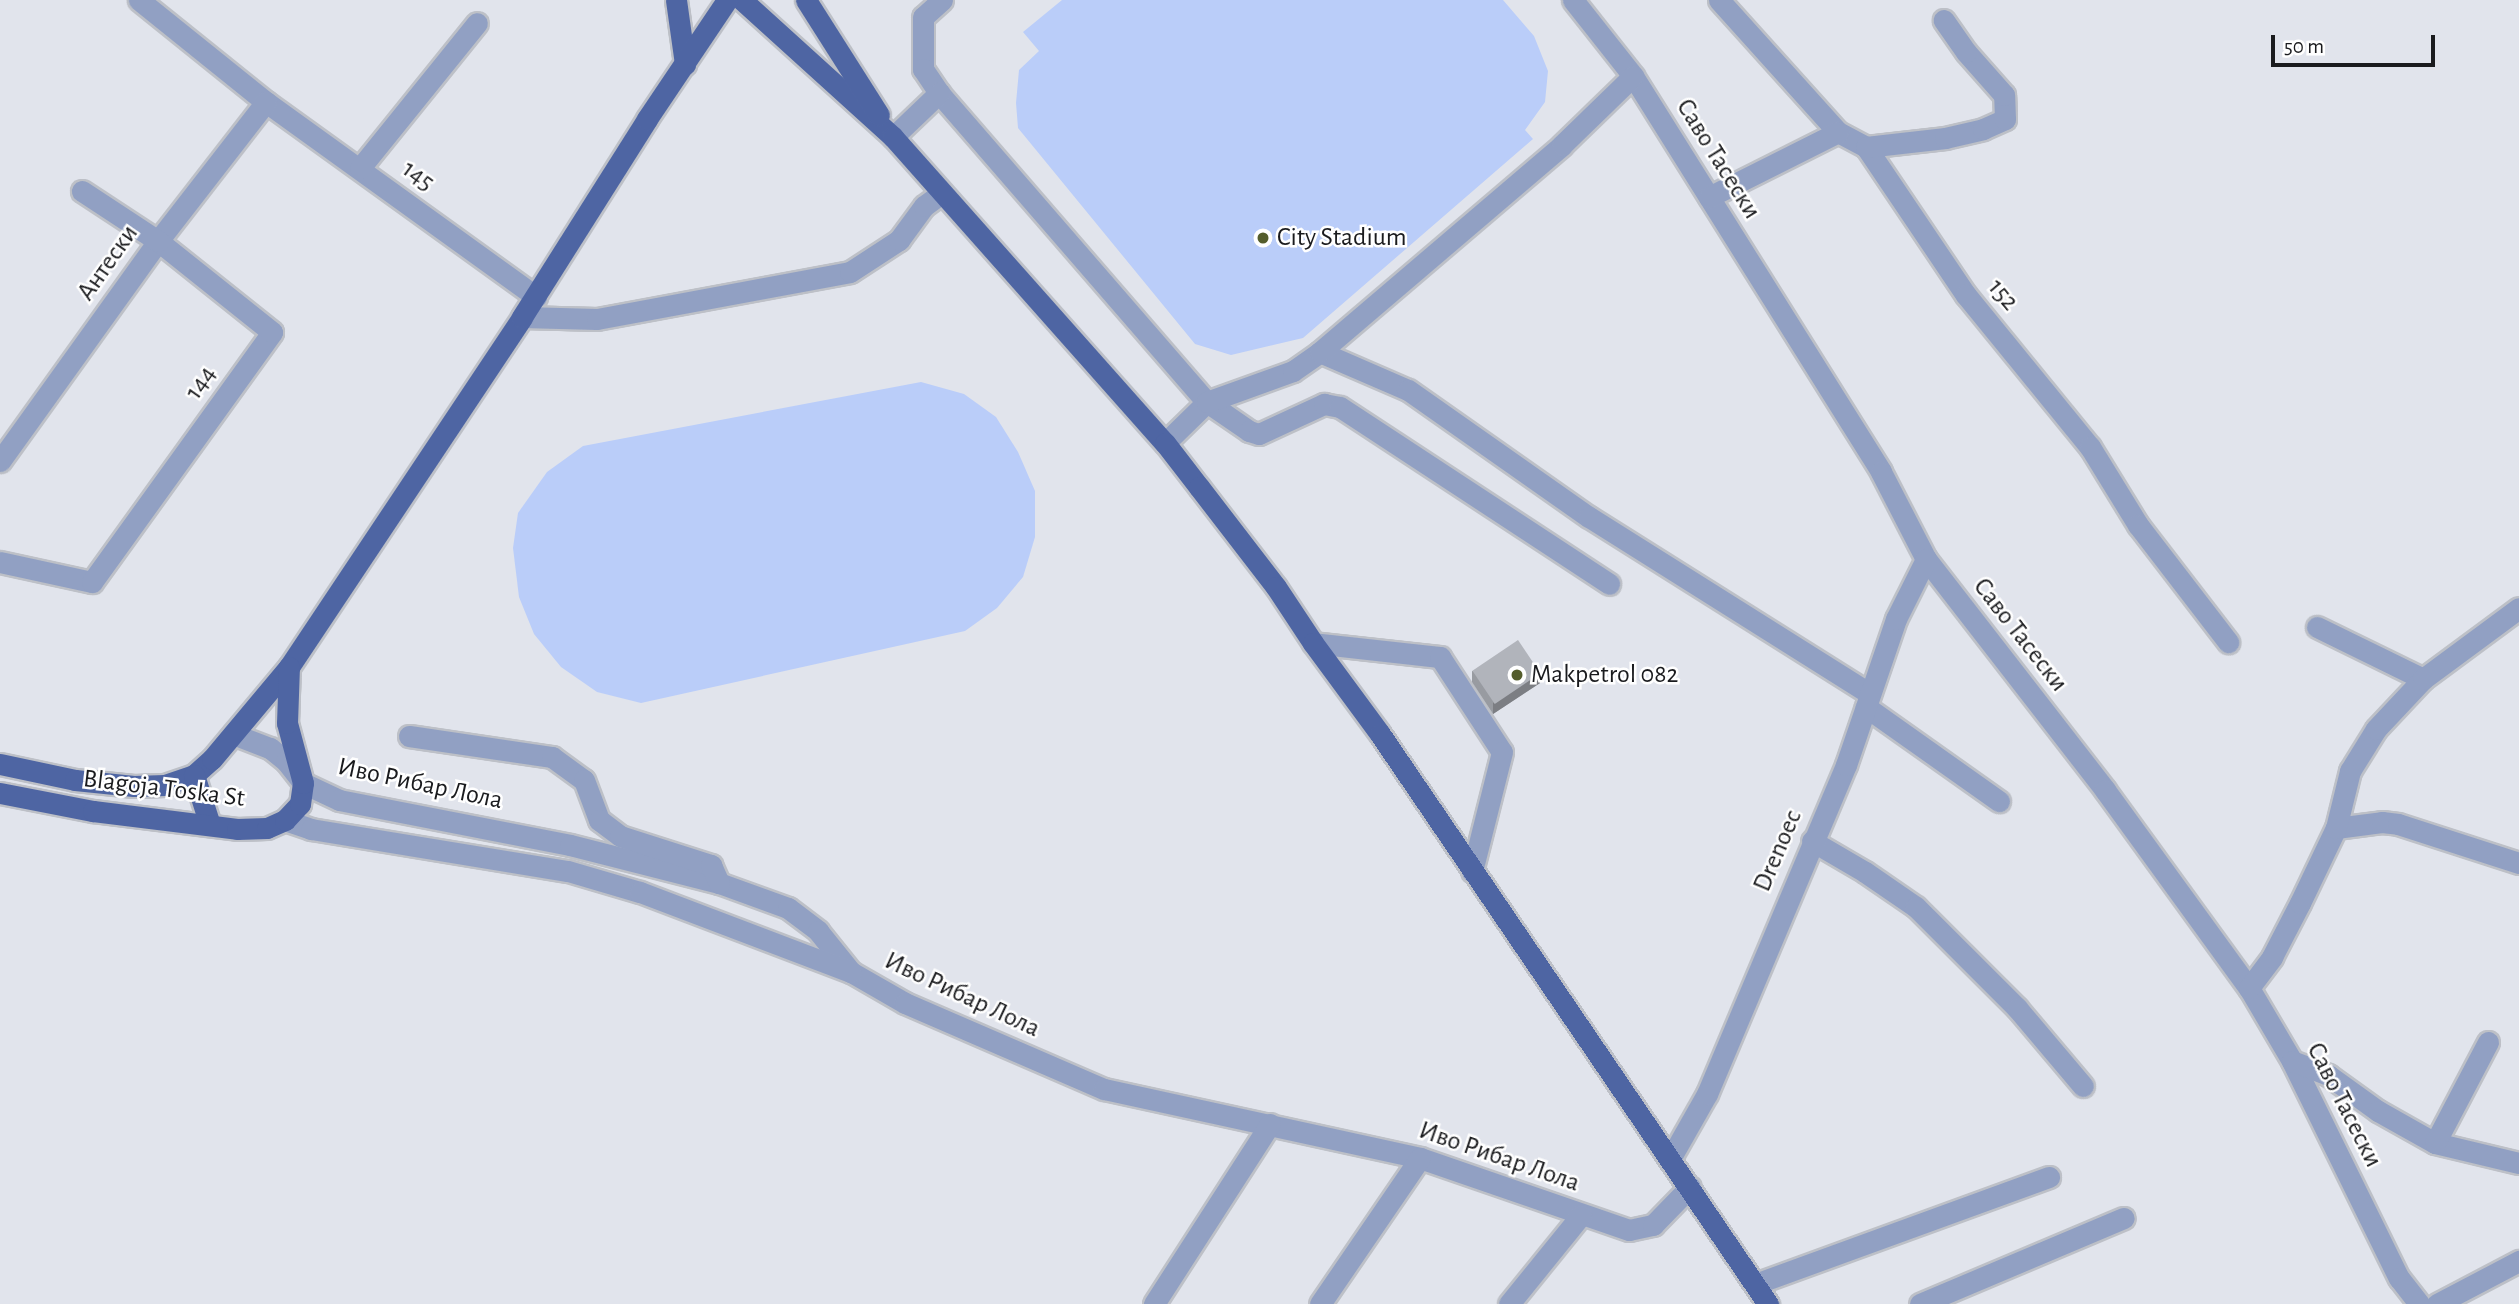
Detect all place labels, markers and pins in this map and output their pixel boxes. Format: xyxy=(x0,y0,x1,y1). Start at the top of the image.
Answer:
place label: City Stadium xyxy=(1277,222,1407,254)
marker: City Stadium xyxy=(1255,230,1271,246)
place label: Makpetrol 082 xyxy=(1531,659,1678,691)
marker: Makpetrol 082 xyxy=(1509,667,1525,683)

